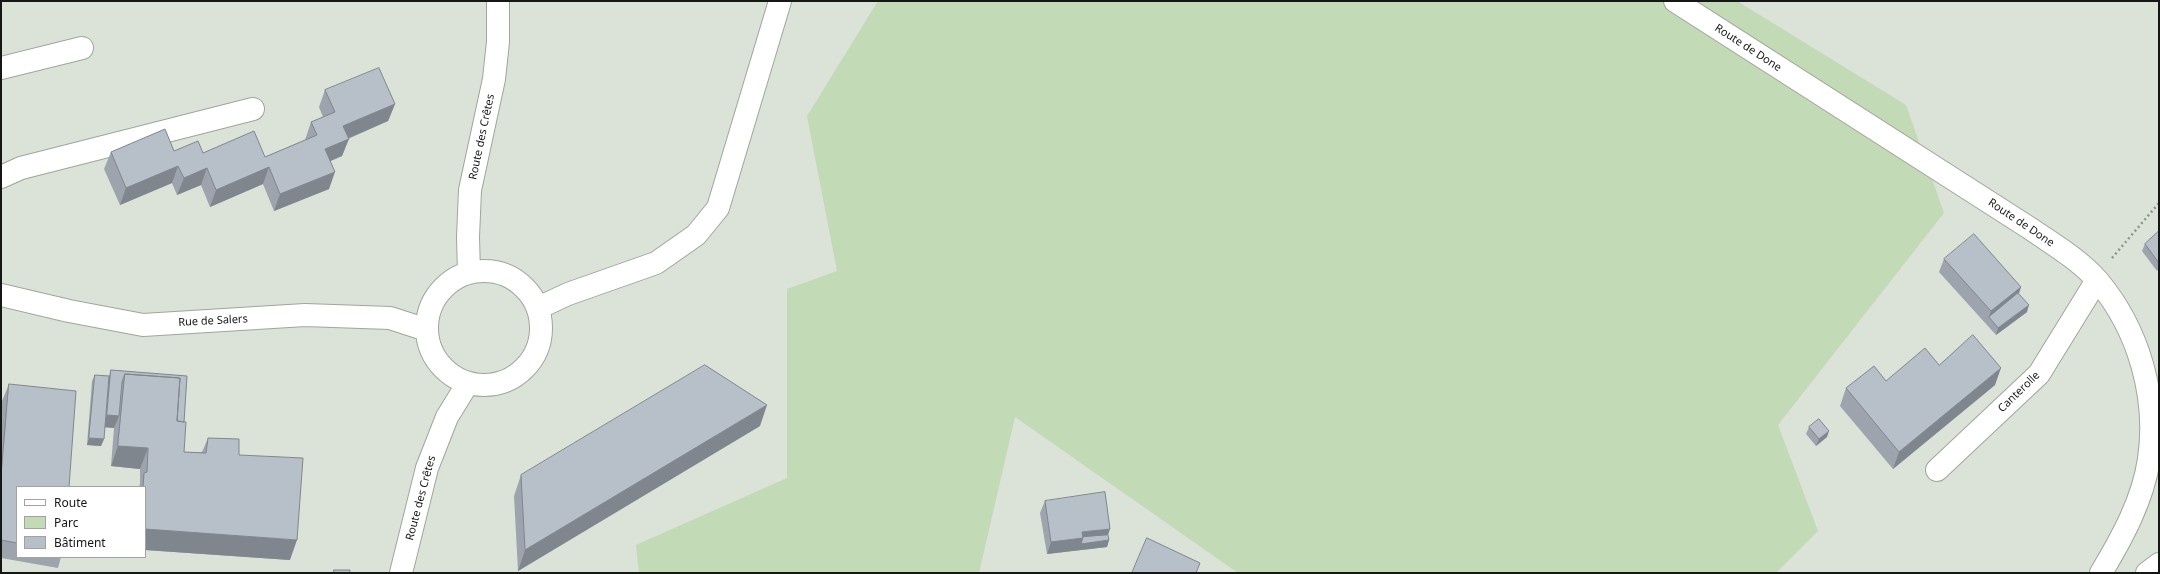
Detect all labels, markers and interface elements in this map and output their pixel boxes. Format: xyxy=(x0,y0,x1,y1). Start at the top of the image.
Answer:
street label: Route de Done xyxy=(1712,22,1784,74)
street label: Route des Crêtes xyxy=(466,93,498,181)
street label: Route de Done xyxy=(1985,196,2057,250)
street label: Rue de Salers xyxy=(178,313,248,329)
street label: Canterolle xyxy=(1995,369,2043,415)
street label: Route des Crêtes xyxy=(403,454,439,542)
legend xyxy=(16,486,146,558)
text: Route xyxy=(54,494,87,511)
text: Parc xyxy=(54,514,78,531)
text: Bâtiment xyxy=(54,534,106,551)

